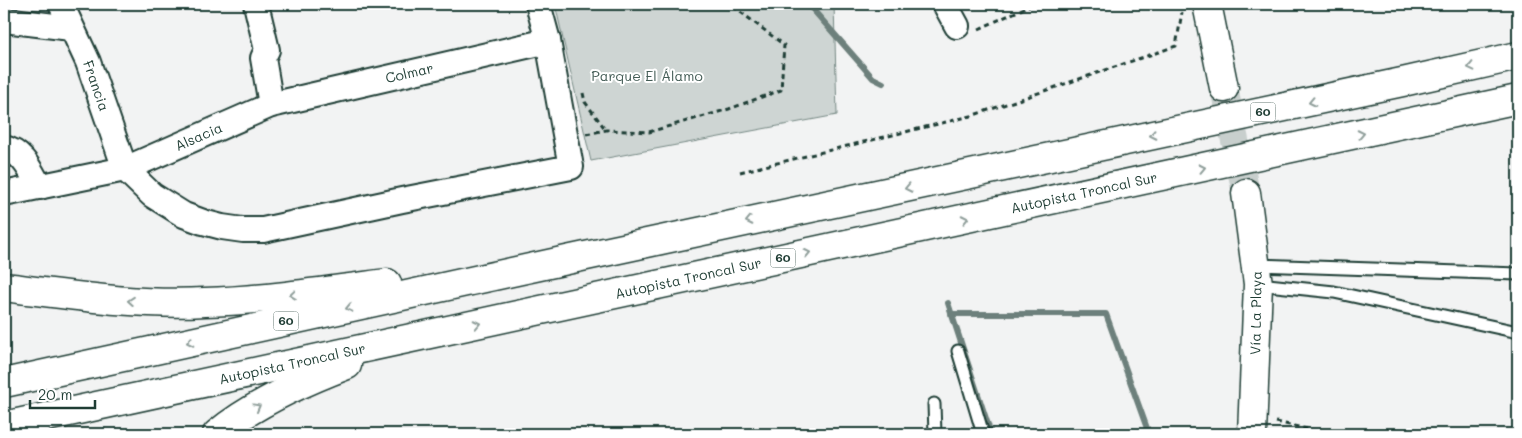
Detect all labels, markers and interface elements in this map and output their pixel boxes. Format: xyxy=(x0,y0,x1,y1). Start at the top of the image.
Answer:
street label: Francia xyxy=(79,58,114,113)
street label: Colmar xyxy=(383,58,435,87)
one-way arrow xyxy=(1466,61,1475,72)
park label: Parque El Álamo xyxy=(591,66,703,85)
one-way arrow xyxy=(1308,96,1316,106)
road number: 60 xyxy=(1250,102,1276,121)
street label: Alsacia xyxy=(172,118,225,155)
one-way arrow xyxy=(1357,129,1365,140)
one-way arrow xyxy=(1149,130,1158,140)
one-way arrow xyxy=(1198,163,1206,174)
street label: Autopista Troncal Sur xyxy=(1009,167,1159,217)
one-way arrow xyxy=(903,182,912,192)
one-way arrow xyxy=(961,214,970,224)
one-way arrow xyxy=(745,216,753,226)
road number: 60 xyxy=(770,248,796,268)
one-way arrow xyxy=(802,248,811,259)
street label: Autopista Troncal Sur xyxy=(613,253,763,303)
street label: Vía La Playa xyxy=(1245,271,1266,355)
one-way arrow xyxy=(289,289,297,300)
one-way arrow xyxy=(127,296,135,307)
one-way arrow xyxy=(344,302,353,312)
road number: 60 xyxy=(274,312,298,331)
one-way arrow xyxy=(472,319,481,330)
one-way arrow xyxy=(185,336,194,347)
street label: Autopista Troncal Sur xyxy=(217,338,367,388)
scale bar xyxy=(30,378,95,410)
text: 20 m xyxy=(38,384,72,404)
one-way arrow xyxy=(252,404,261,414)

